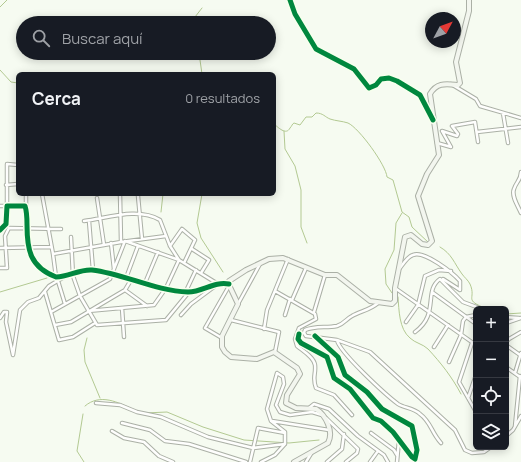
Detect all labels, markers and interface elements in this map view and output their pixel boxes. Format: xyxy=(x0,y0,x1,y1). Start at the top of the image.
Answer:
north arrow xyxy=(425,12,461,48)
search box xyxy=(16,16,276,60)
icon: search xyxy=(30,27,52,49)
text: Buscar aquí xyxy=(62,28,143,49)
text: Cerca xyxy=(32,87,81,110)
text: 0 resultados xyxy=(185,89,260,107)
map controls xyxy=(473,306,509,450)
button: + xyxy=(473,306,509,342)
button: − xyxy=(473,342,509,378)
button: locate xyxy=(473,378,509,414)
button: layers xyxy=(473,414,509,450)

